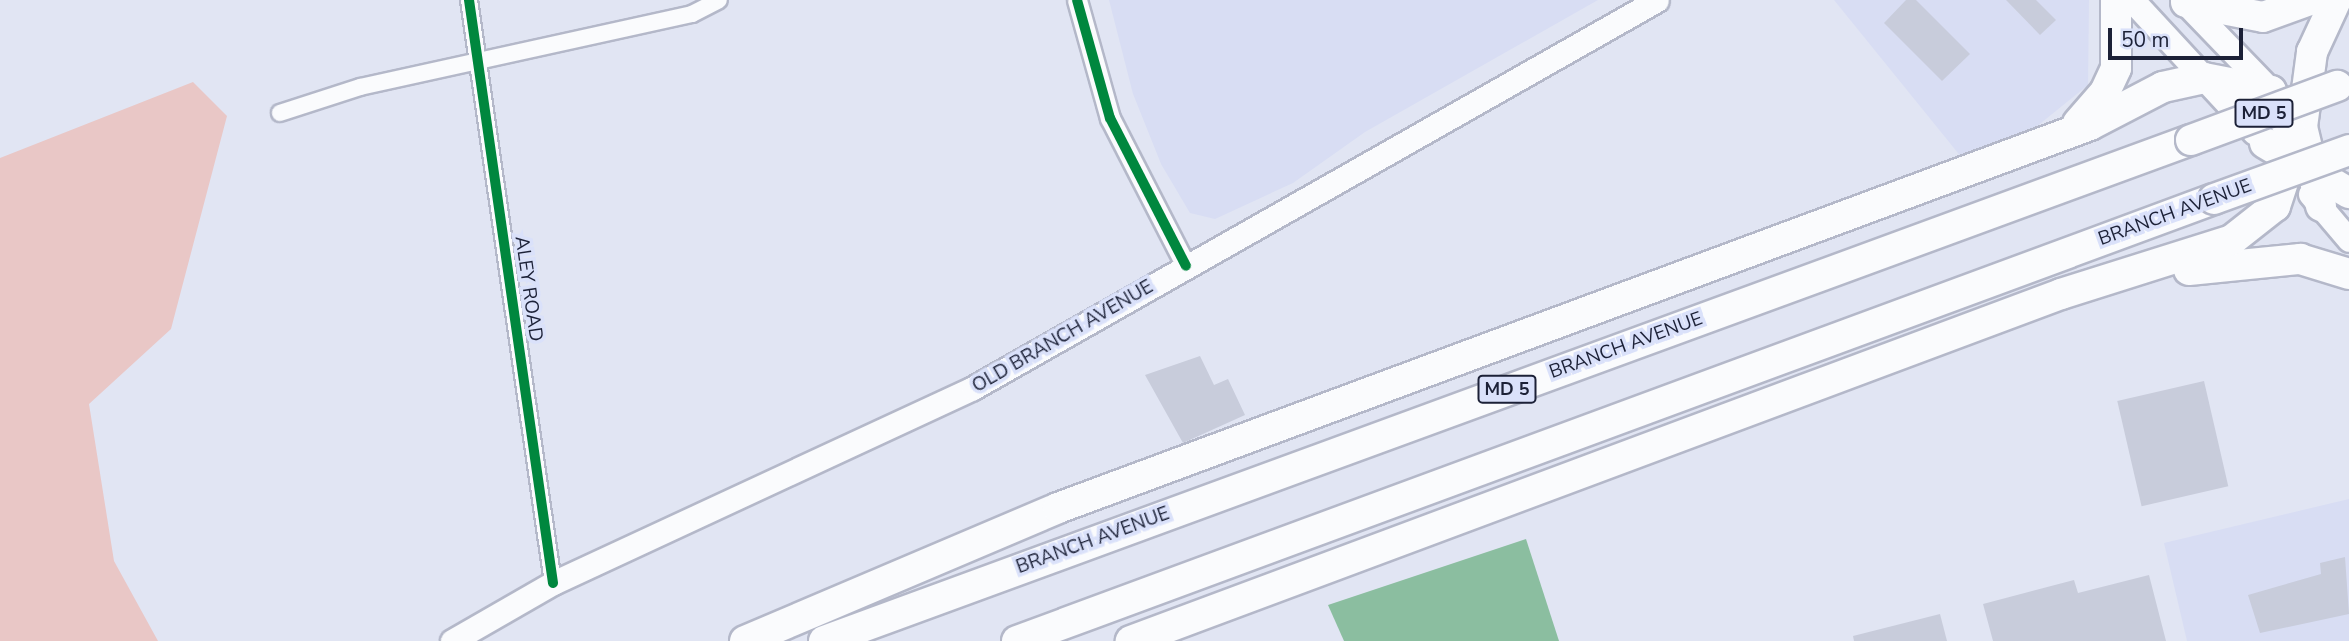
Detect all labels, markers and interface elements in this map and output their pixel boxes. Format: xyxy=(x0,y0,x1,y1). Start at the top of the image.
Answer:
scale bar xyxy=(2111,14,2246,58)
text: 50 m xyxy=(2121,26,2170,54)
road number: MD 5 xyxy=(2234,98,2294,128)
street label: BRANCH AVENUE xyxy=(2095,175,2255,251)
street label: ALEY ROAD xyxy=(509,235,547,343)
street label: OLD BRANCH AVENUE xyxy=(968,276,1158,398)
street label: BRANCH AVENUE xyxy=(1546,308,1706,384)
road number: MD 5 xyxy=(1477,374,1537,404)
street label: BRANCH AVENUE xyxy=(1013,503,1173,579)

